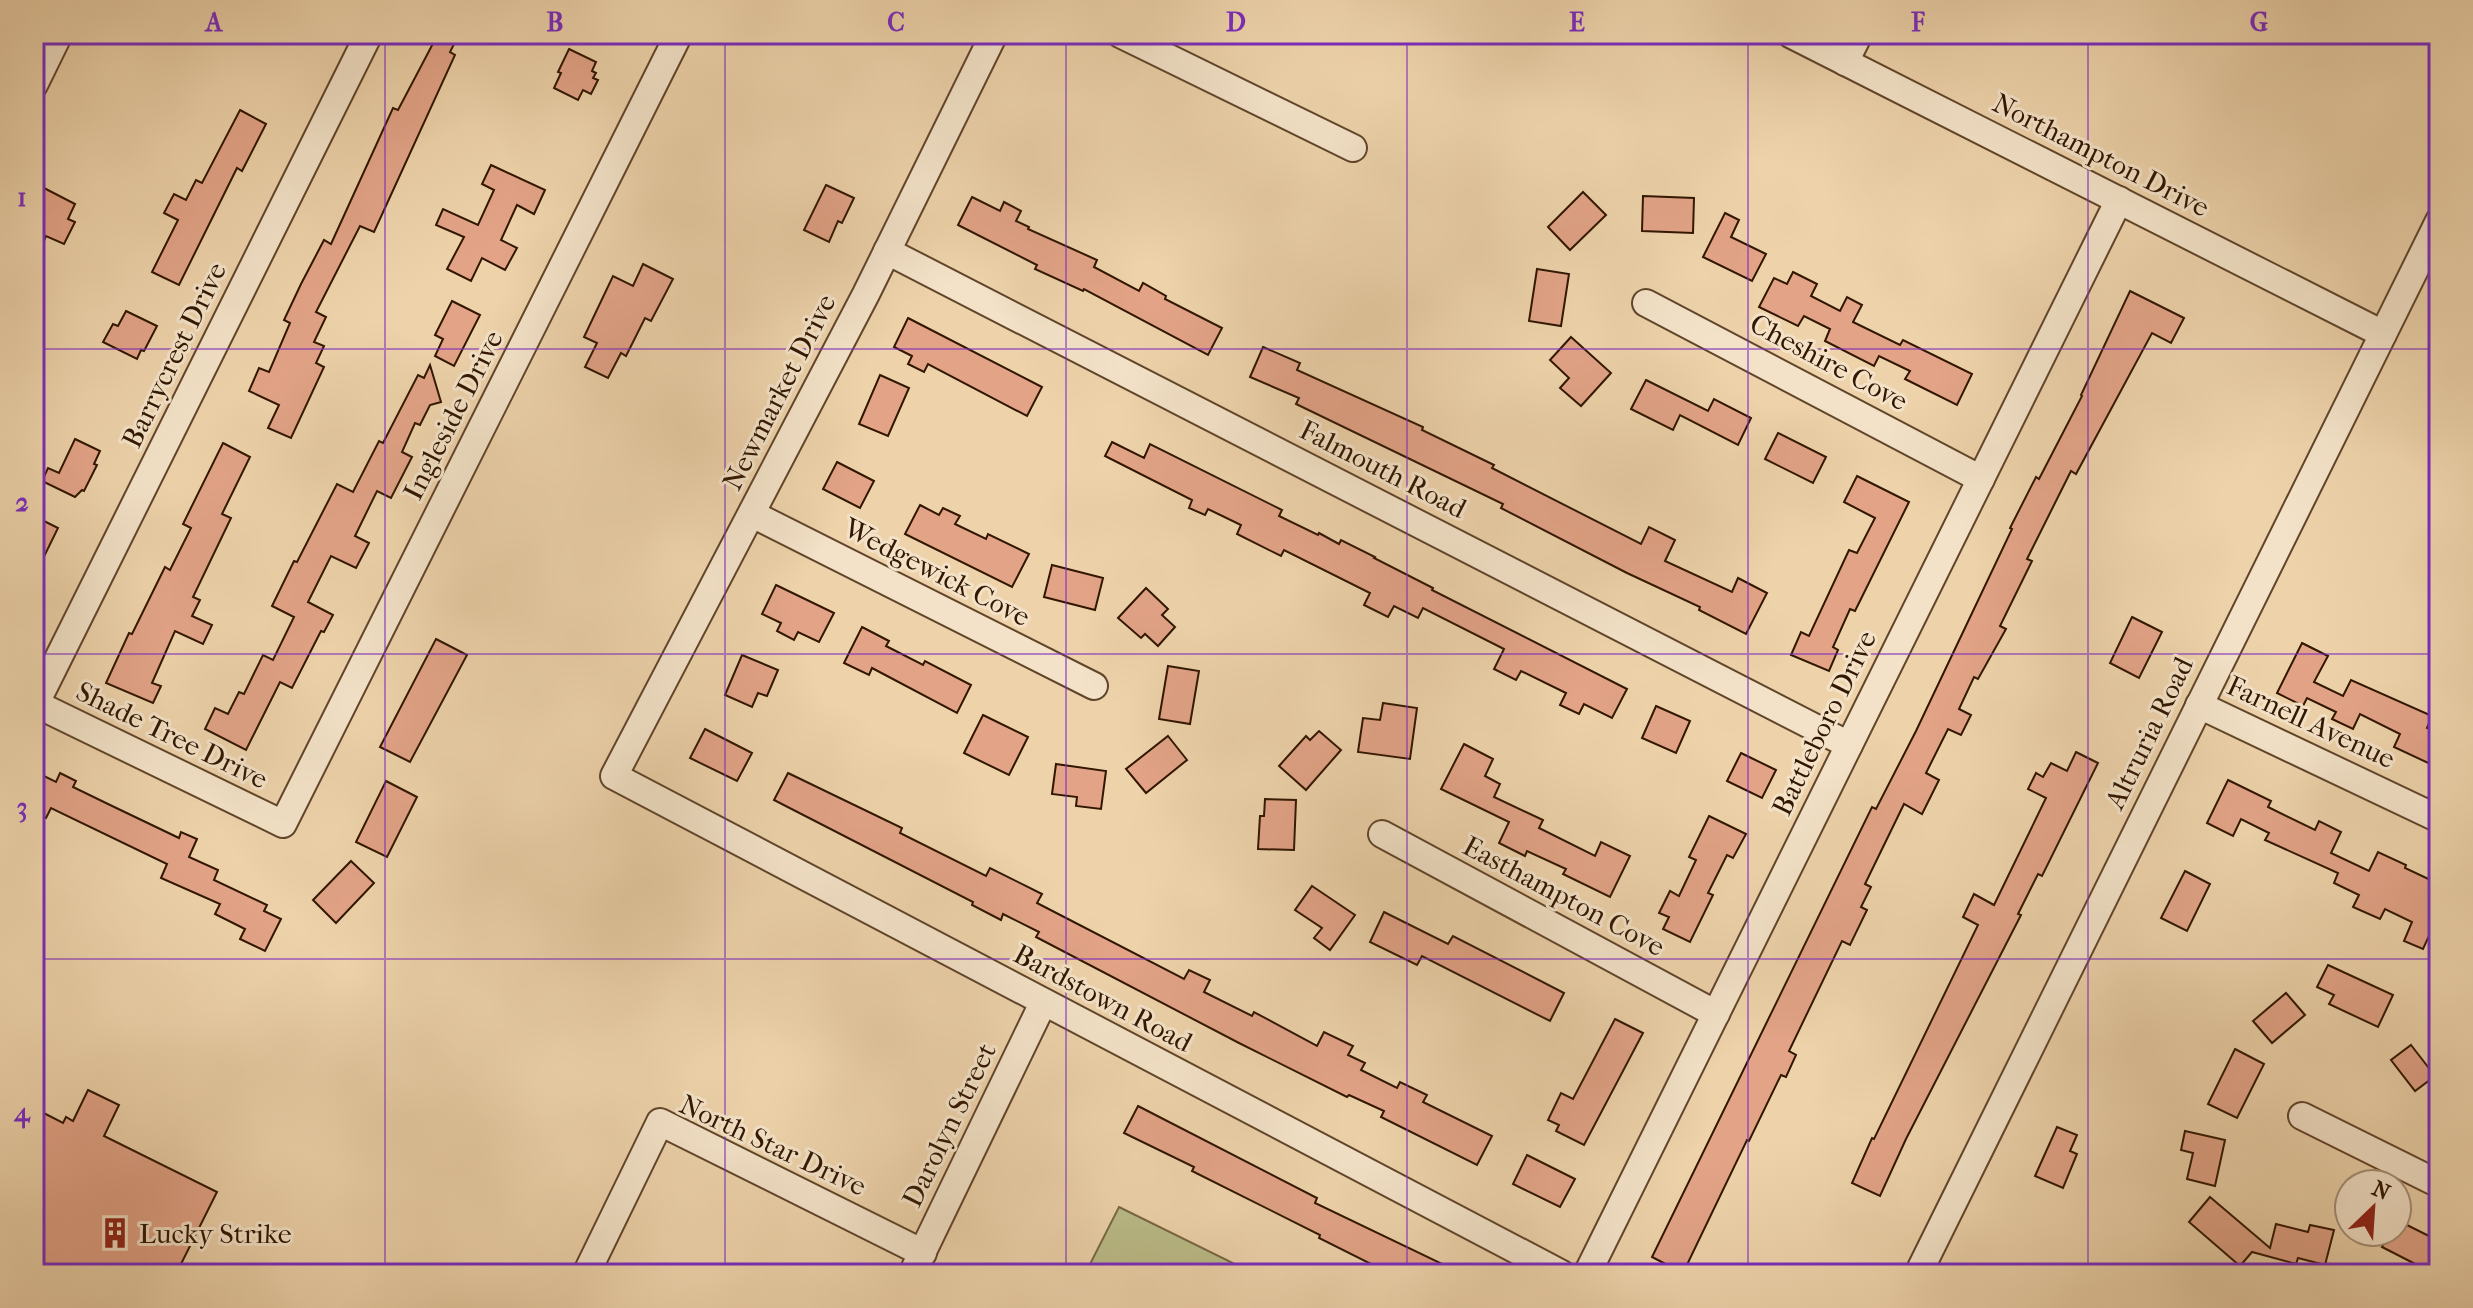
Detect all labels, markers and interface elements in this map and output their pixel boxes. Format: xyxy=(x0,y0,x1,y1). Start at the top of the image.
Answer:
text: A xyxy=(204,7,224,38)
text: B xyxy=(547,7,564,38)
text: C xyxy=(887,7,905,38)
text: D xyxy=(1226,7,1246,38)
text: E xyxy=(1569,7,1585,38)
text: F xyxy=(1910,7,1925,38)
text: G xyxy=(2250,7,2268,38)
street label: Northampton Drive xyxy=(1987,86,2215,224)
text: 1 xyxy=(17,182,27,213)
street label: Barrycrest Drive xyxy=(115,257,233,453)
street label: Newmarket Drive xyxy=(715,288,843,495)
street label: Cheshire Cove xyxy=(1744,307,1914,417)
street label: Ingleside Drive xyxy=(396,325,510,505)
street label: Falmouth Road xyxy=(1294,413,1472,525)
text: 2 xyxy=(15,487,29,518)
street label: Wedgewick Cove xyxy=(837,510,1036,633)
street label: Battleboro Drive xyxy=(1765,625,1883,821)
street label: Altruria Road xyxy=(2098,651,2200,815)
street label: Farnell Avenue xyxy=(2222,669,2400,775)
street label: Shade Tree Drive xyxy=(71,674,273,796)
text: 3 xyxy=(17,792,27,823)
street label: Easthampton Cove xyxy=(1458,829,1671,963)
street label: Bardstown Road xyxy=(1008,937,1199,1059)
street label: Darolyn Street xyxy=(895,1038,1003,1212)
street label: North Star Drive xyxy=(674,1087,872,1203)
text: 4 xyxy=(13,1097,31,1129)
north arrow xyxy=(2333,1168,2413,1248)
text: N xyxy=(2368,1175,2394,1206)
building icon: Lucky Strike xyxy=(98,1216,132,1250)
place label: Lucky Strike xyxy=(139,1217,292,1250)

